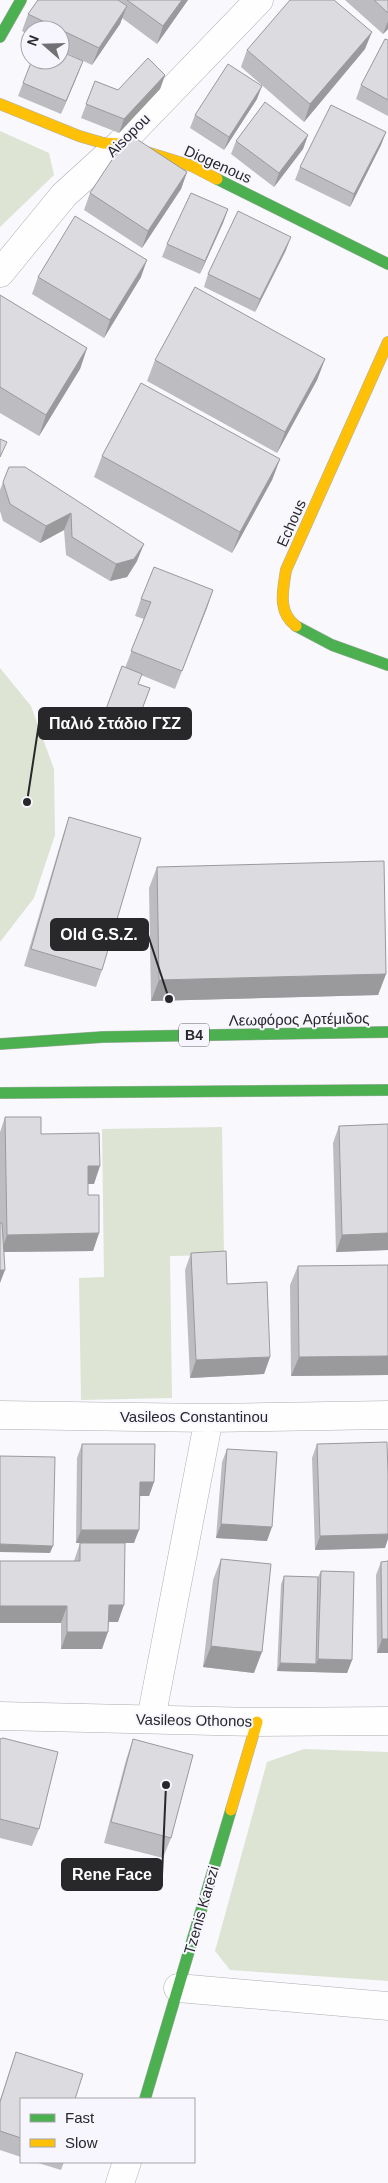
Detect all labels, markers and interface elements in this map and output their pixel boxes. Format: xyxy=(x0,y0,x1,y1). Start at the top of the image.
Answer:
north arrow xyxy=(20,20,70,70)
text: N xyxy=(24,33,42,48)
street label: Aisopou xyxy=(103,110,153,160)
street label: Diogenous xyxy=(182,142,254,186)
street label: Echous xyxy=(273,497,309,549)
callout: Παλιό Στάδιο ΓΣΖ xyxy=(39,708,191,739)
text: Παλιό Στάδιο ΓΣΖ xyxy=(49,715,181,732)
callout: Old G.S.Z. xyxy=(51,919,148,950)
text: Old G.S.Z. xyxy=(60,926,138,943)
street label: Λεωφόρος Αρτέμιδος xyxy=(228,1009,370,1029)
road number: B4 xyxy=(179,1024,209,1046)
street label: Vasileos Constantinou xyxy=(120,1408,268,1425)
street label: Vasileos Othonos xyxy=(136,1710,252,1730)
callout: Rene Face xyxy=(62,1859,162,1890)
street label: Tzenis Karezi xyxy=(180,1864,222,1956)
text: Rene Face xyxy=(72,1866,152,1883)
legend xyxy=(20,2098,195,2163)
text: Fast xyxy=(65,2109,95,2126)
text: Slow xyxy=(65,2134,98,2151)

